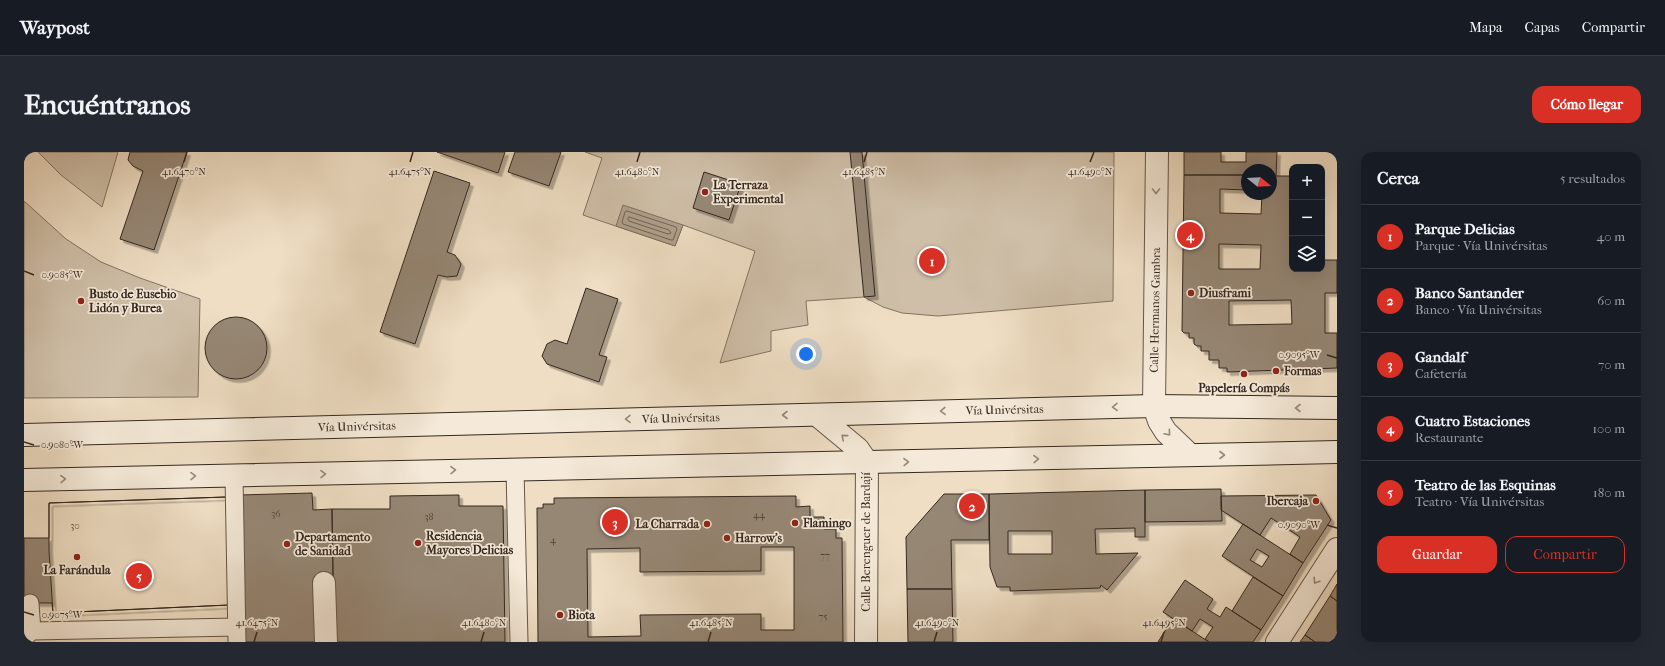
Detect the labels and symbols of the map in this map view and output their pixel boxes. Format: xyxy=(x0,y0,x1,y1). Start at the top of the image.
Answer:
north arrow xyxy=(1241,164,1277,200)
text: 41.6470°N xyxy=(162,166,206,178)
text: 41.6475°N xyxy=(389,166,432,178)
text: 41.6480°N xyxy=(615,166,660,178)
text: 41.6485°N xyxy=(842,166,886,178)
text: 41.6490°N xyxy=(1068,166,1113,178)
place label: La Terraza Experimental xyxy=(713,178,784,207)
marker: La Terraza Experimental xyxy=(700,187,710,197)
one-way arrow xyxy=(1152,188,1160,194)
pin: 4 xyxy=(1177,220,1203,250)
pin: 1 xyxy=(919,246,945,276)
street label: Calle Hermanos Gambra xyxy=(1147,247,1163,373)
text: 0.9085°W xyxy=(42,269,84,281)
place label: Diusframi xyxy=(1199,286,1251,300)
place label: Busto de Eusebio Lidón y Burea xyxy=(89,287,176,316)
marker: Diusframi xyxy=(1186,288,1196,298)
marker: Busto de Eusebio Lidón y Burea xyxy=(76,296,86,306)
your location xyxy=(796,344,816,364)
text: 0.9095°W xyxy=(1278,349,1321,361)
place label: Formas xyxy=(1283,364,1322,378)
marker: Formas xyxy=(1271,366,1281,376)
marker: Papelería Compás xyxy=(1239,369,1249,379)
place label: Papelería Compás xyxy=(1198,381,1290,396)
street label: Vía Univérsitas xyxy=(965,402,1044,418)
one-way arrow xyxy=(1112,402,1118,411)
one-way arrow xyxy=(1295,404,1301,412)
one-way arrow xyxy=(940,407,946,416)
street label: Vía Univérsitas xyxy=(641,410,720,426)
one-way arrow xyxy=(782,411,788,419)
one-way arrow xyxy=(625,415,631,423)
street label: Vía Univérsitas xyxy=(317,418,397,434)
one-way arrow xyxy=(1163,428,1170,436)
one-way arrow xyxy=(841,434,849,441)
text: 0.9080°W xyxy=(41,439,84,451)
one-way arrow xyxy=(1219,451,1225,459)
one-way arrow xyxy=(1033,455,1039,464)
one-way arrow xyxy=(903,458,909,466)
one-way arrow xyxy=(450,466,456,475)
one-way arrow xyxy=(320,469,326,478)
one-way arrow xyxy=(190,472,196,480)
street label: Calle Berenguer de Bardají xyxy=(859,472,873,612)
one-way arrow xyxy=(60,475,66,483)
pin: 2 xyxy=(959,491,985,521)
place label: Ibercaja xyxy=(1267,494,1308,508)
marker: Ibercaja xyxy=(1311,496,1321,506)
pin: 3 xyxy=(602,507,628,537)
house number: 36 xyxy=(271,508,281,520)
house number: 44 xyxy=(753,509,766,521)
house number: 38 xyxy=(424,511,434,523)
place label: Flamingo xyxy=(802,516,851,531)
place label: La Charrada xyxy=(635,517,699,531)
marker: Flamingo xyxy=(790,518,800,528)
marker: La Charrada xyxy=(702,519,712,529)
text: 0.9090°W xyxy=(1278,519,1321,531)
house number: 30 xyxy=(70,520,80,532)
place label: Residencia Mayores Delicias xyxy=(425,529,514,558)
place label: Departamento de Sanidad xyxy=(295,530,370,558)
place label: Harrow's xyxy=(735,531,783,545)
marker: Harrow's xyxy=(722,533,732,543)
house number: 4 xyxy=(550,534,557,546)
marker: Residencia Mayores Delicias xyxy=(413,538,423,548)
marker: Departamento de Sanidad xyxy=(282,539,292,549)
house number: 77 xyxy=(820,550,830,562)
marker: La Farándula xyxy=(72,552,82,562)
pin: 5 xyxy=(126,561,152,591)
place label: La Farándula xyxy=(43,563,111,577)
one-way arrow xyxy=(1313,577,1321,584)
place label: Biota xyxy=(568,608,596,622)
text: 0.9075°W xyxy=(42,609,84,621)
marker: Biota xyxy=(555,610,565,620)
house number: 75 xyxy=(818,611,828,623)
text: 41.6475°N xyxy=(236,617,279,629)
text: 41.6480°N xyxy=(462,617,507,629)
text: 41.6485°N xyxy=(689,617,733,629)
text: 41.6490°N xyxy=(915,617,960,629)
text: 41.6495°N xyxy=(1142,617,1186,629)

